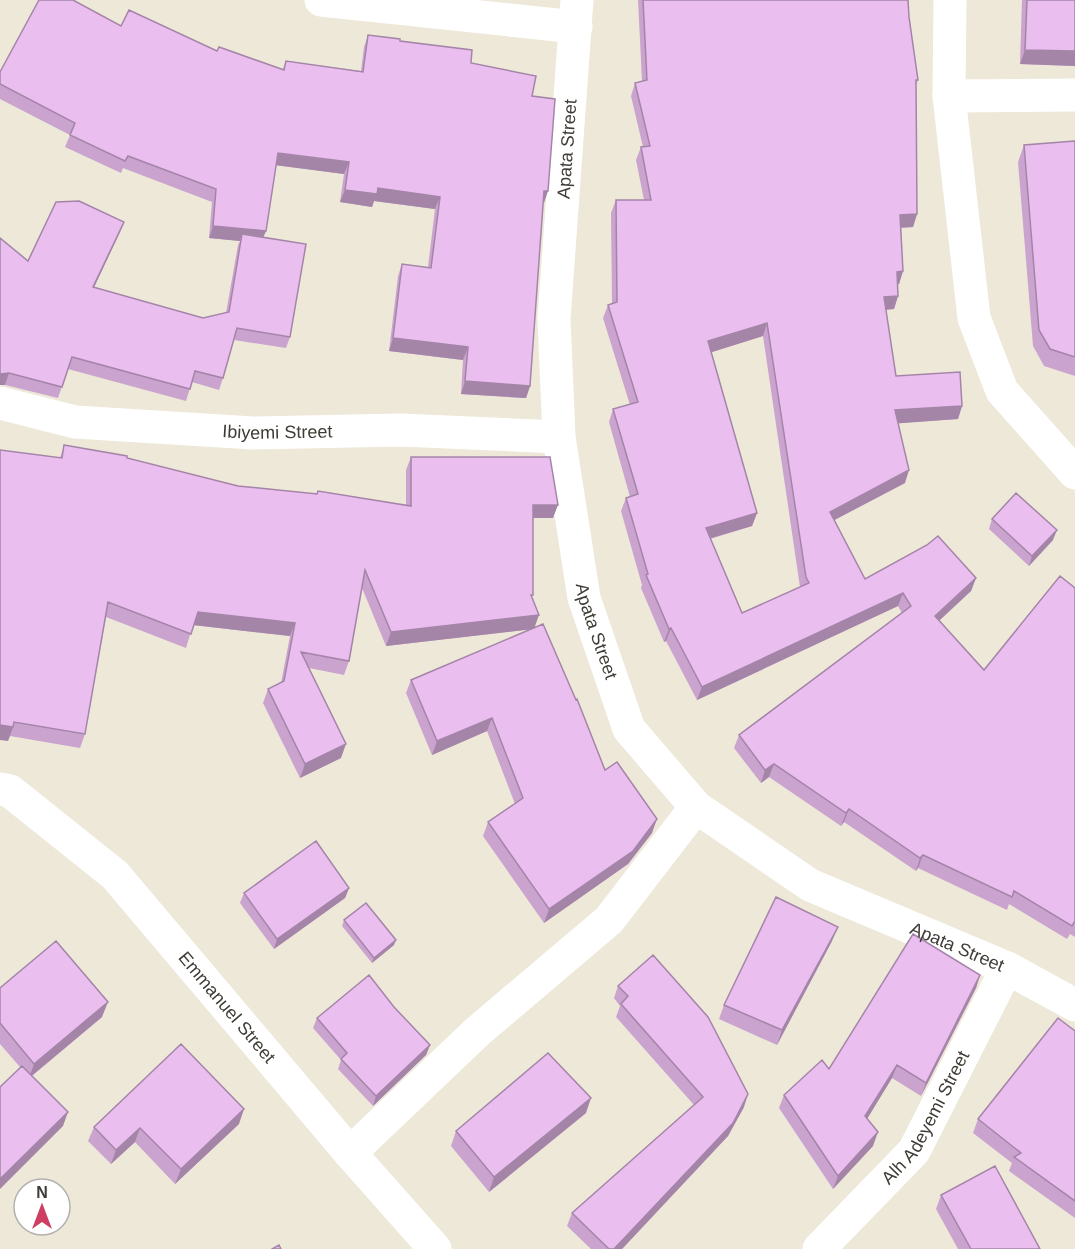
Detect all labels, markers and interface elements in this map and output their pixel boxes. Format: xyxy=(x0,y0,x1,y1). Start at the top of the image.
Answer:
street label: Apata Street xyxy=(554,98,580,200)
street label: Ibiyemi Street xyxy=(222,421,333,443)
street label: Apata Street xyxy=(572,582,621,682)
street label: Apata Street xyxy=(907,918,1007,976)
street label: Emmanuel Street xyxy=(174,948,279,1067)
street label: Alh Adeyemi Street xyxy=(878,1047,973,1188)
north arrow xyxy=(12,1177,72,1237)
text: N xyxy=(36,1184,48,1201)

